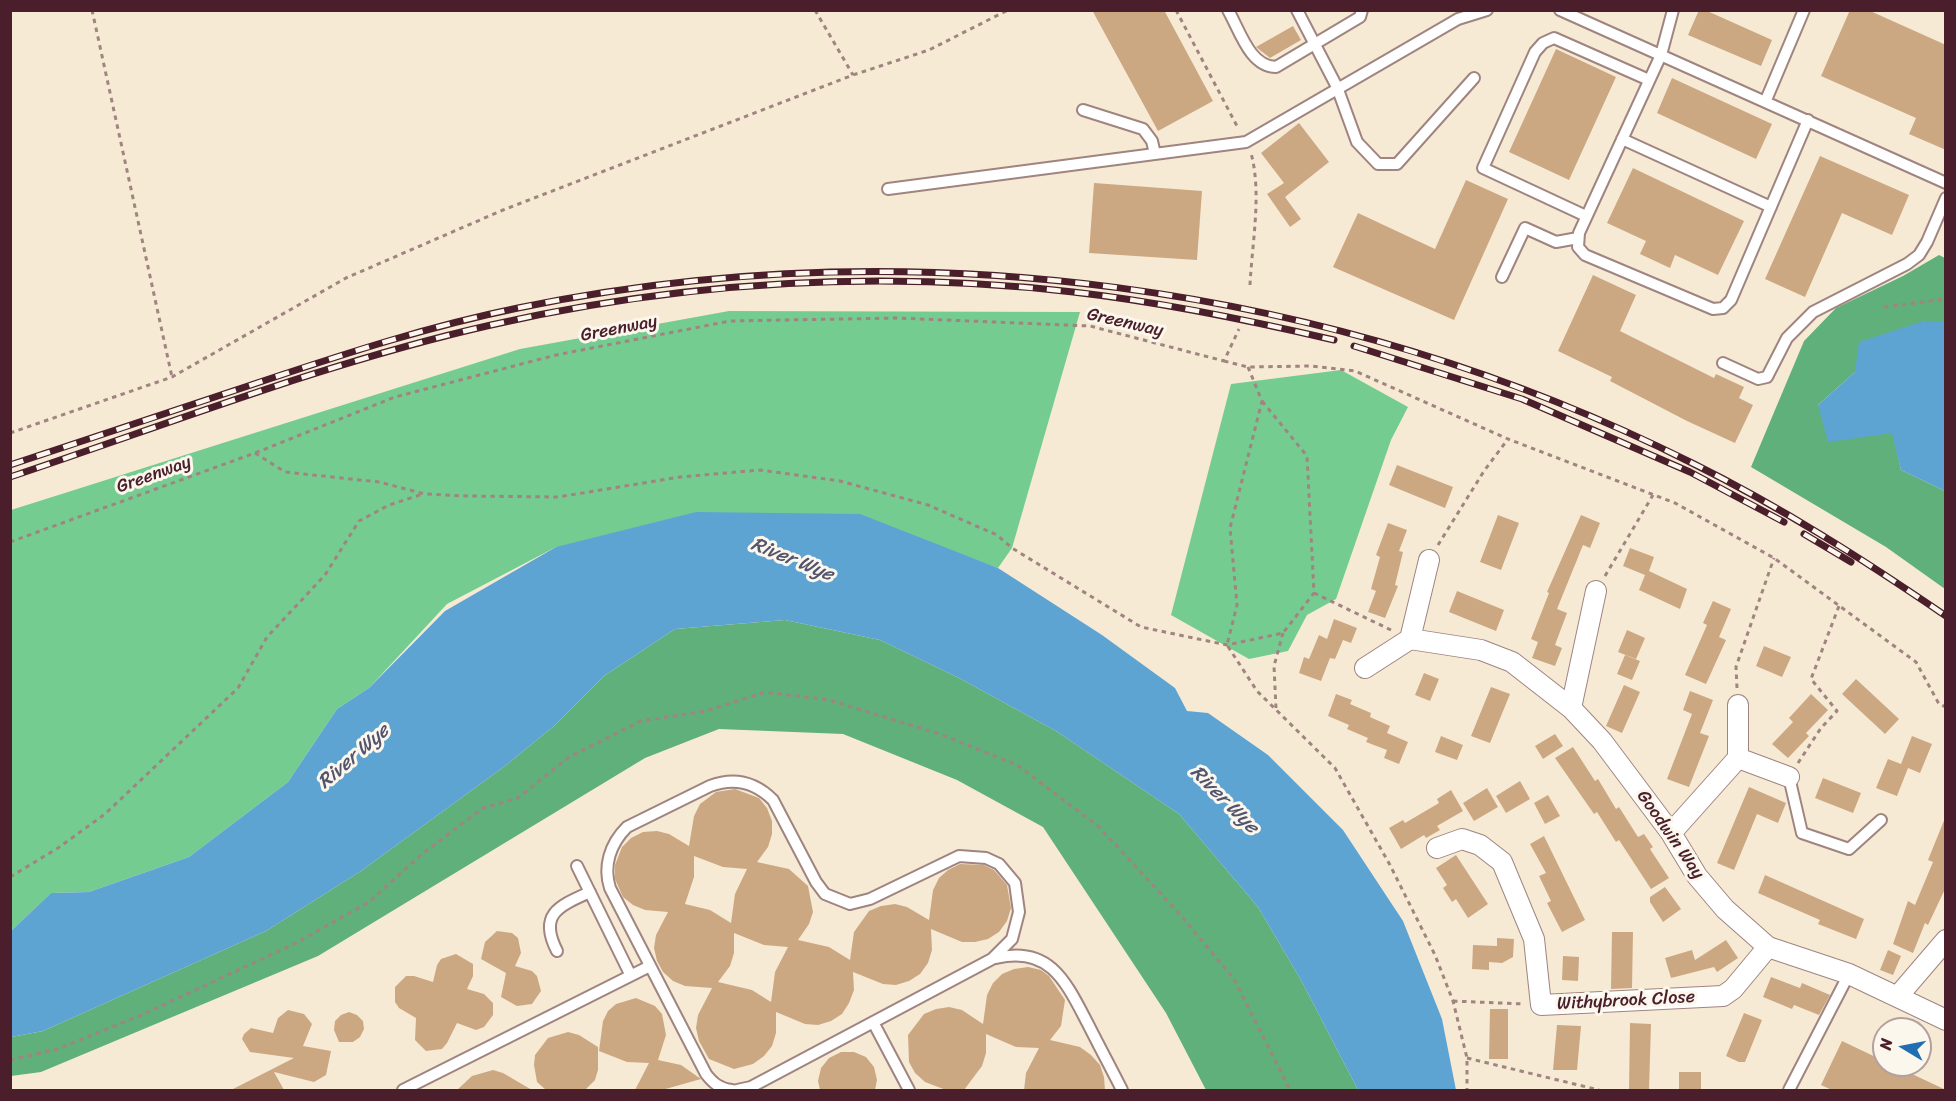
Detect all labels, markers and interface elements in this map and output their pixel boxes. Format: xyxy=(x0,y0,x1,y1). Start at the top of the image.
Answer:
street label: Greenway xyxy=(1085,304,1165,342)
street label: Greenway xyxy=(579,311,659,347)
street label: Greenway xyxy=(114,452,194,498)
water label: River Wye xyxy=(747,533,837,587)
water label: River Wye xyxy=(313,719,395,795)
water label: River Wye xyxy=(1185,761,1263,839)
street label: Goodwin Way xyxy=(1632,787,1708,883)
street label: Withybrook Close xyxy=(1557,987,1695,1015)
north arrow xyxy=(1872,1017,1932,1077)
text: N xyxy=(1871,1036,1901,1052)

